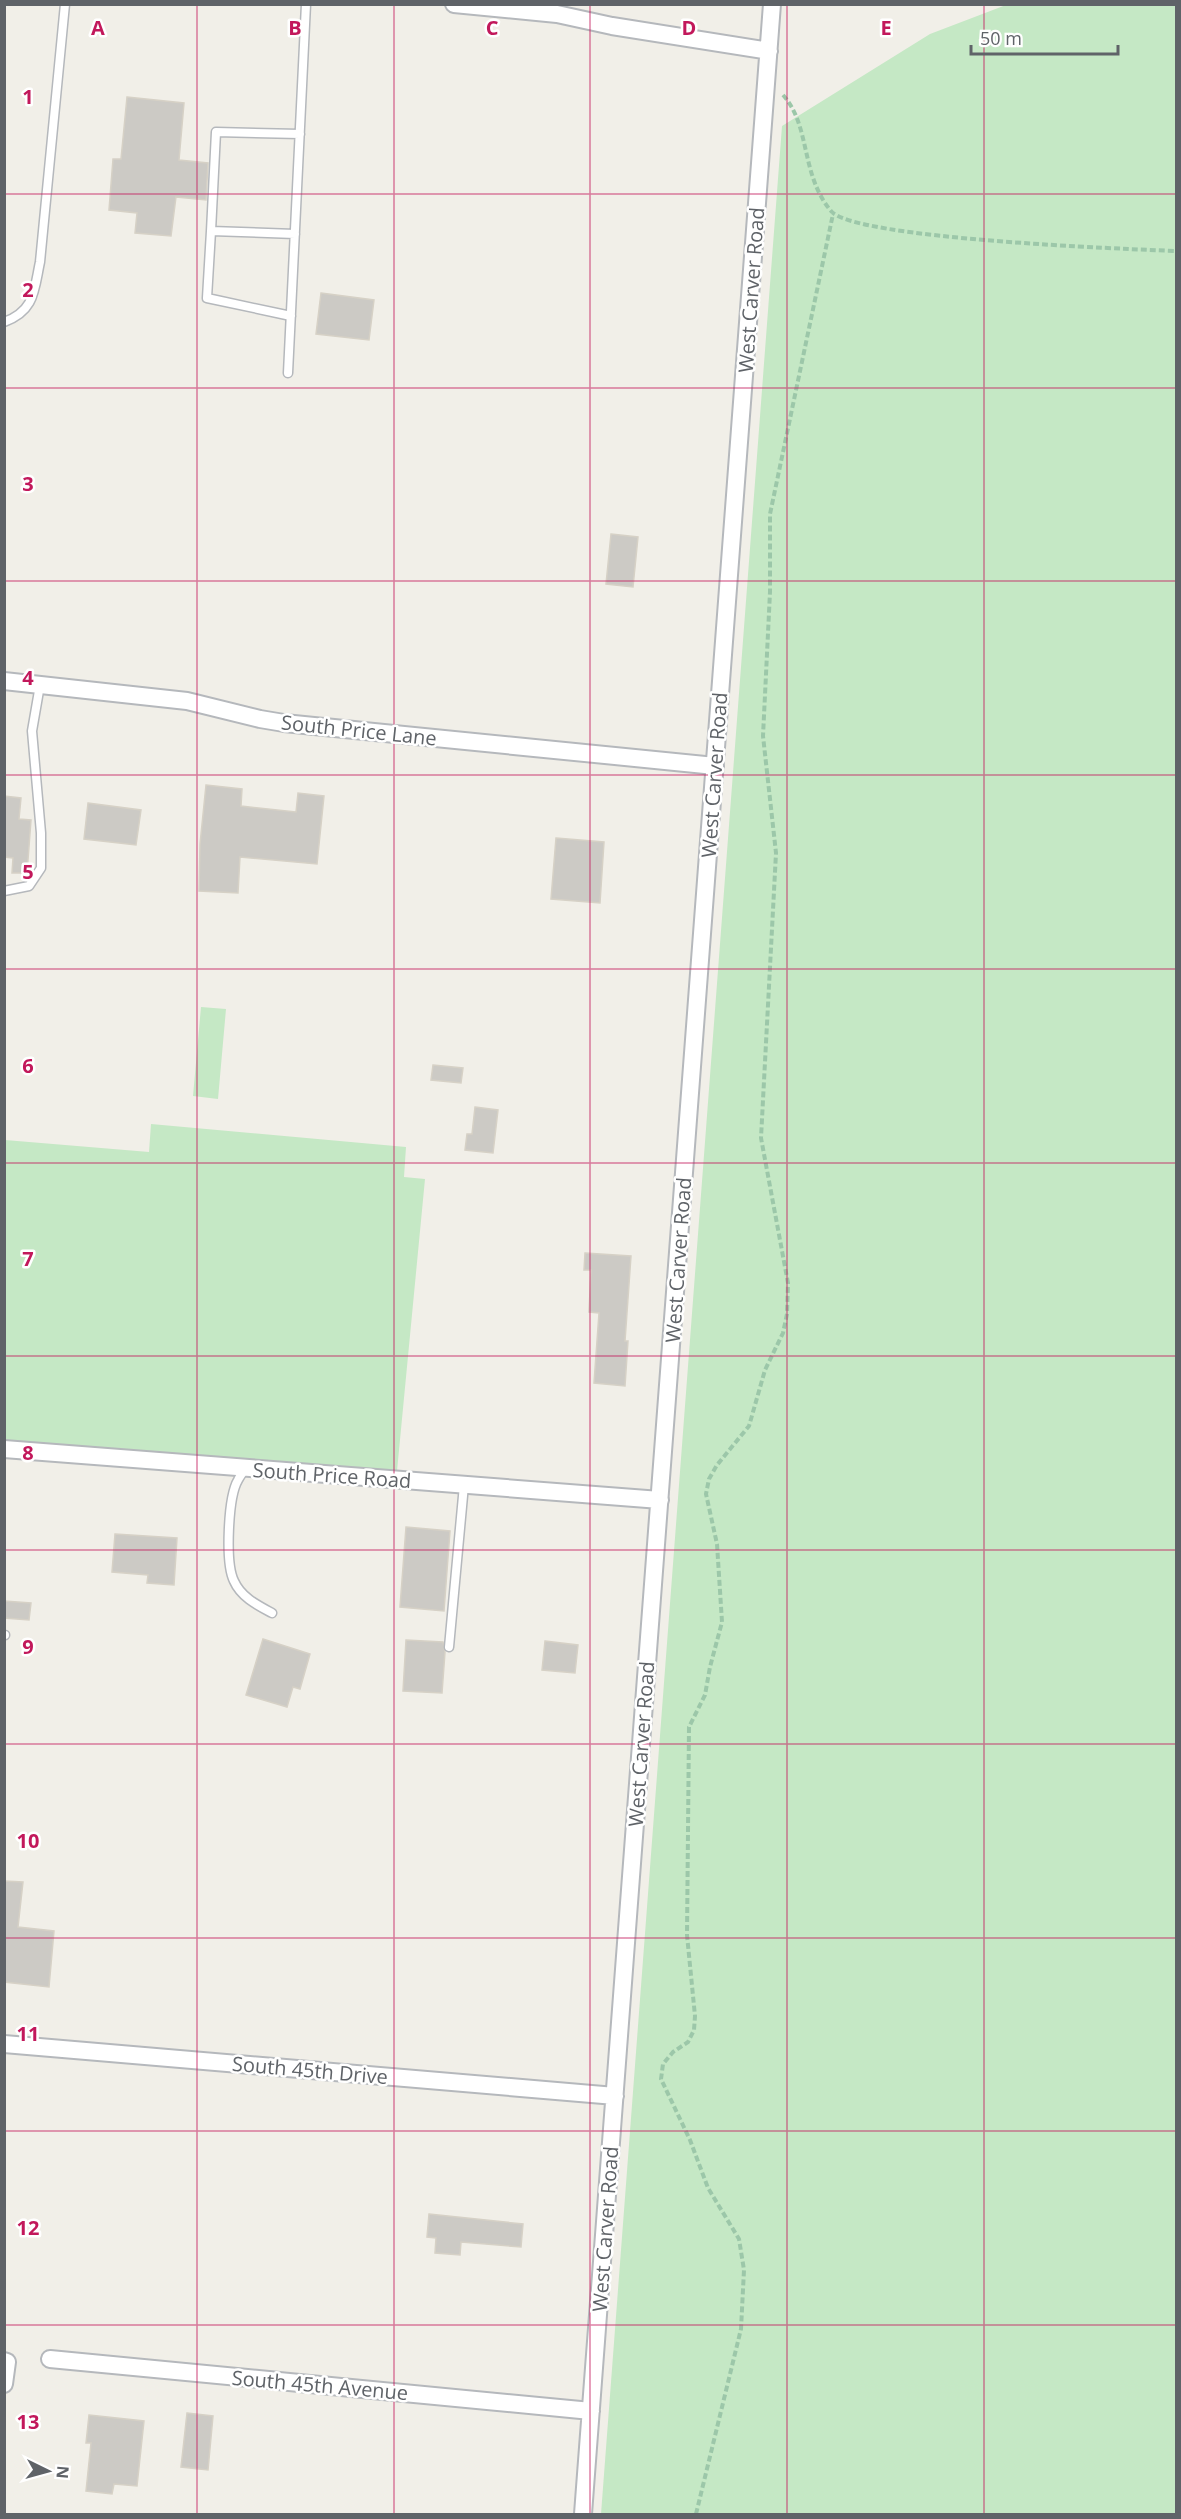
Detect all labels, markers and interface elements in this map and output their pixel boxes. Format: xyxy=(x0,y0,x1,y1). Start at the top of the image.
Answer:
text: A xyxy=(91,14,105,41)
text: B xyxy=(288,14,302,41)
text: C xyxy=(486,14,499,41)
text: D xyxy=(682,14,696,41)
text: E xyxy=(880,14,892,41)
scale bar xyxy=(971,18,1118,56)
text: 50 m xyxy=(980,26,1022,50)
text: 1 xyxy=(22,83,34,110)
street label: West Carver Road xyxy=(732,206,770,374)
text: 2 xyxy=(22,276,34,303)
text: 3 xyxy=(22,470,34,497)
text: 4 xyxy=(22,664,34,691)
street label: West Carver Road xyxy=(695,691,733,859)
street label: South Price Lane xyxy=(280,708,438,752)
text: 5 xyxy=(22,858,34,885)
text: 6 xyxy=(22,1052,34,1079)
street label: West Carver Road xyxy=(659,1176,697,1344)
text: 7 xyxy=(22,1245,34,1272)
text: 8 xyxy=(22,1439,34,1466)
street label: South Price Road xyxy=(252,1456,412,1494)
text: 9 xyxy=(22,1633,34,1660)
street label: West Carver Road xyxy=(622,1660,660,1828)
text: 10 xyxy=(17,1827,39,1854)
text: 11 xyxy=(17,2020,39,2047)
street label: South 45th Drive xyxy=(231,2050,389,2090)
street label: West Carver Road xyxy=(586,2145,624,2313)
text: 12 xyxy=(17,2214,39,2241)
street label: South 45th Avenue xyxy=(231,2364,409,2406)
text: 13 xyxy=(17,2408,39,2435)
north arrow xyxy=(18,2441,78,2501)
text: N xyxy=(51,2465,74,2480)

